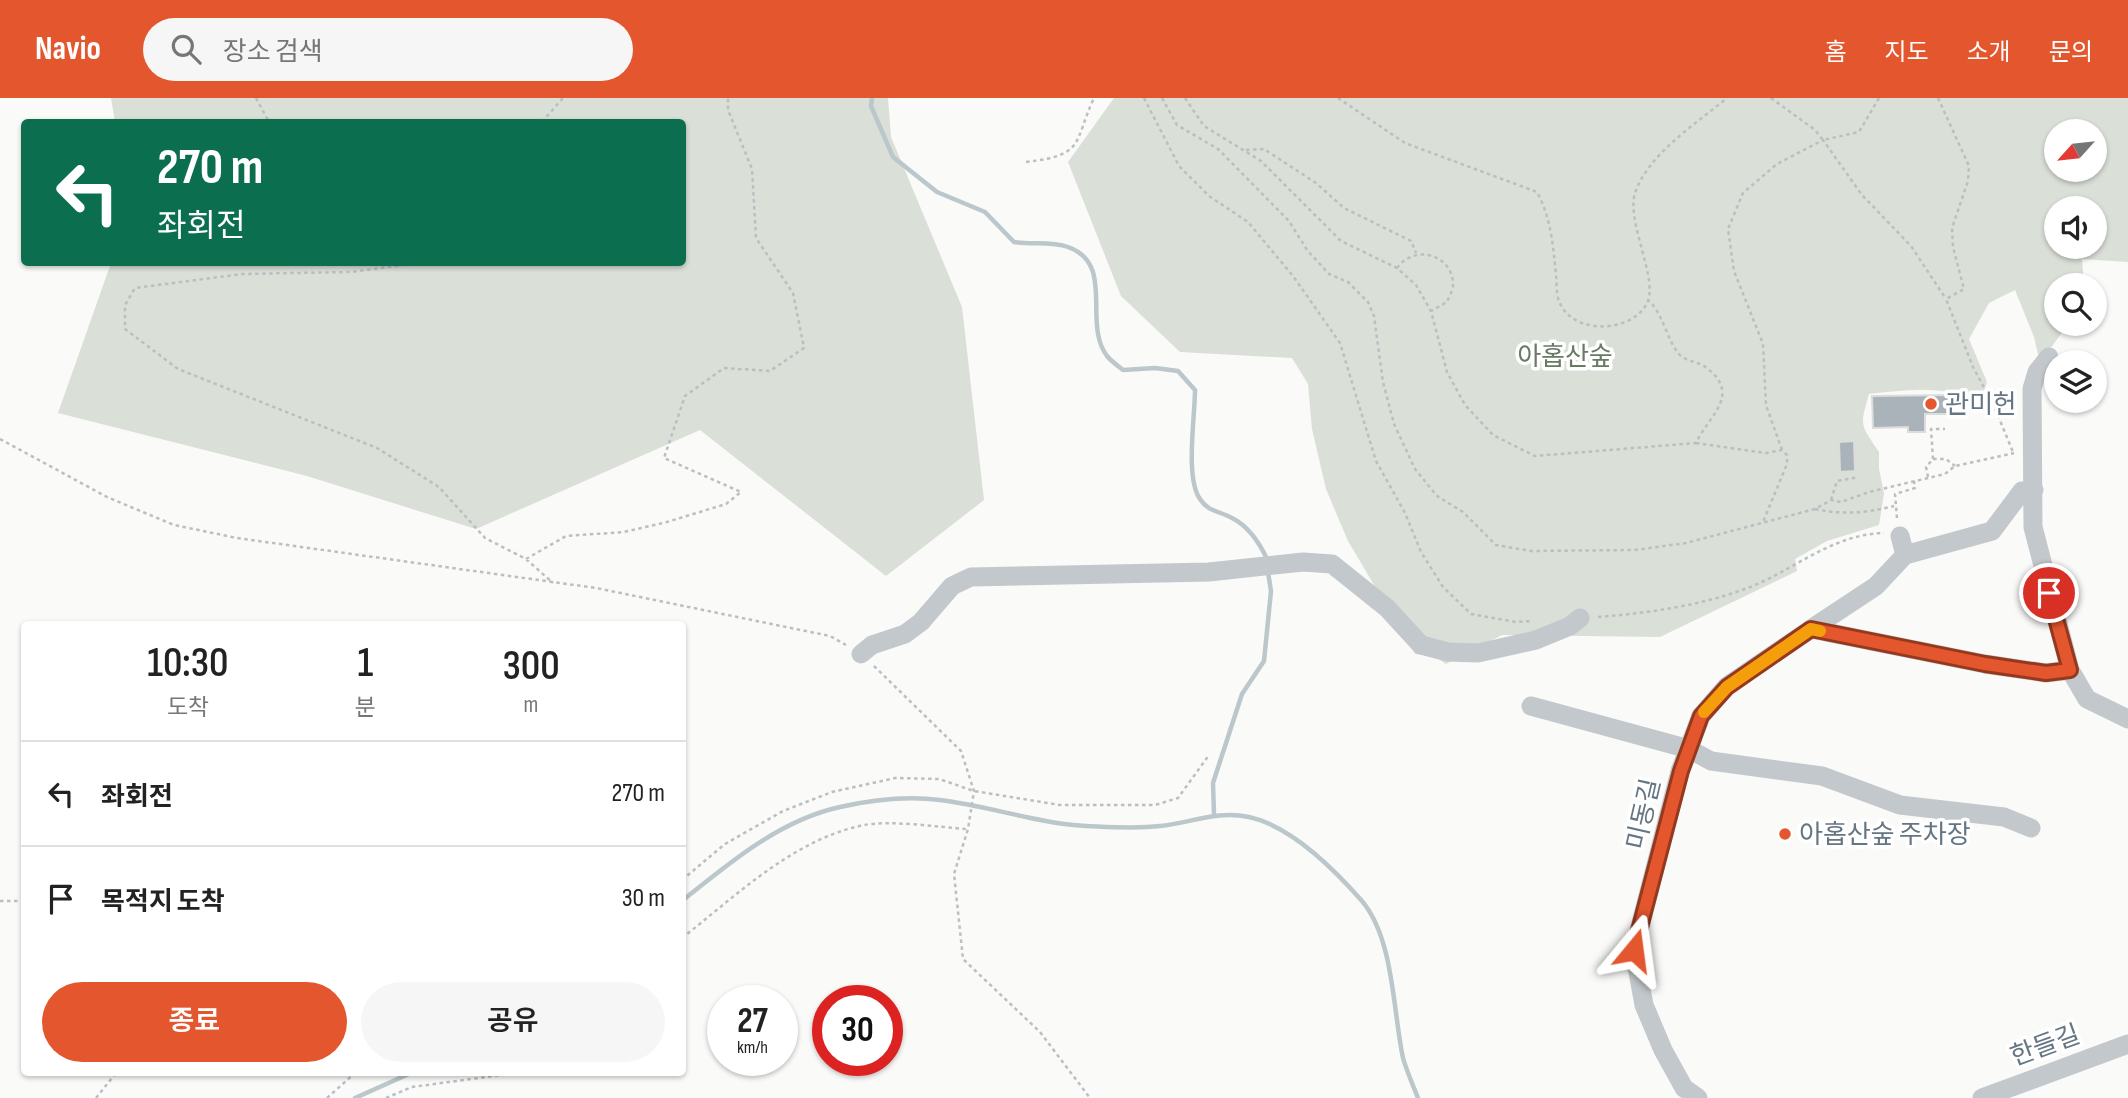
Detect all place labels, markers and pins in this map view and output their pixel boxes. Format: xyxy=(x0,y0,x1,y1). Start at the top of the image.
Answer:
place label: 관미헌 xyxy=(1945,390,2017,421)
marker: 관미헌 xyxy=(1923,396,1939,412)
pin xyxy=(2019,563,2079,623)
place label: 아홉산숲 주차장 xyxy=(1799,820,1971,851)
marker: 아홉산숲 주차장 xyxy=(1777,826,1793,842)

